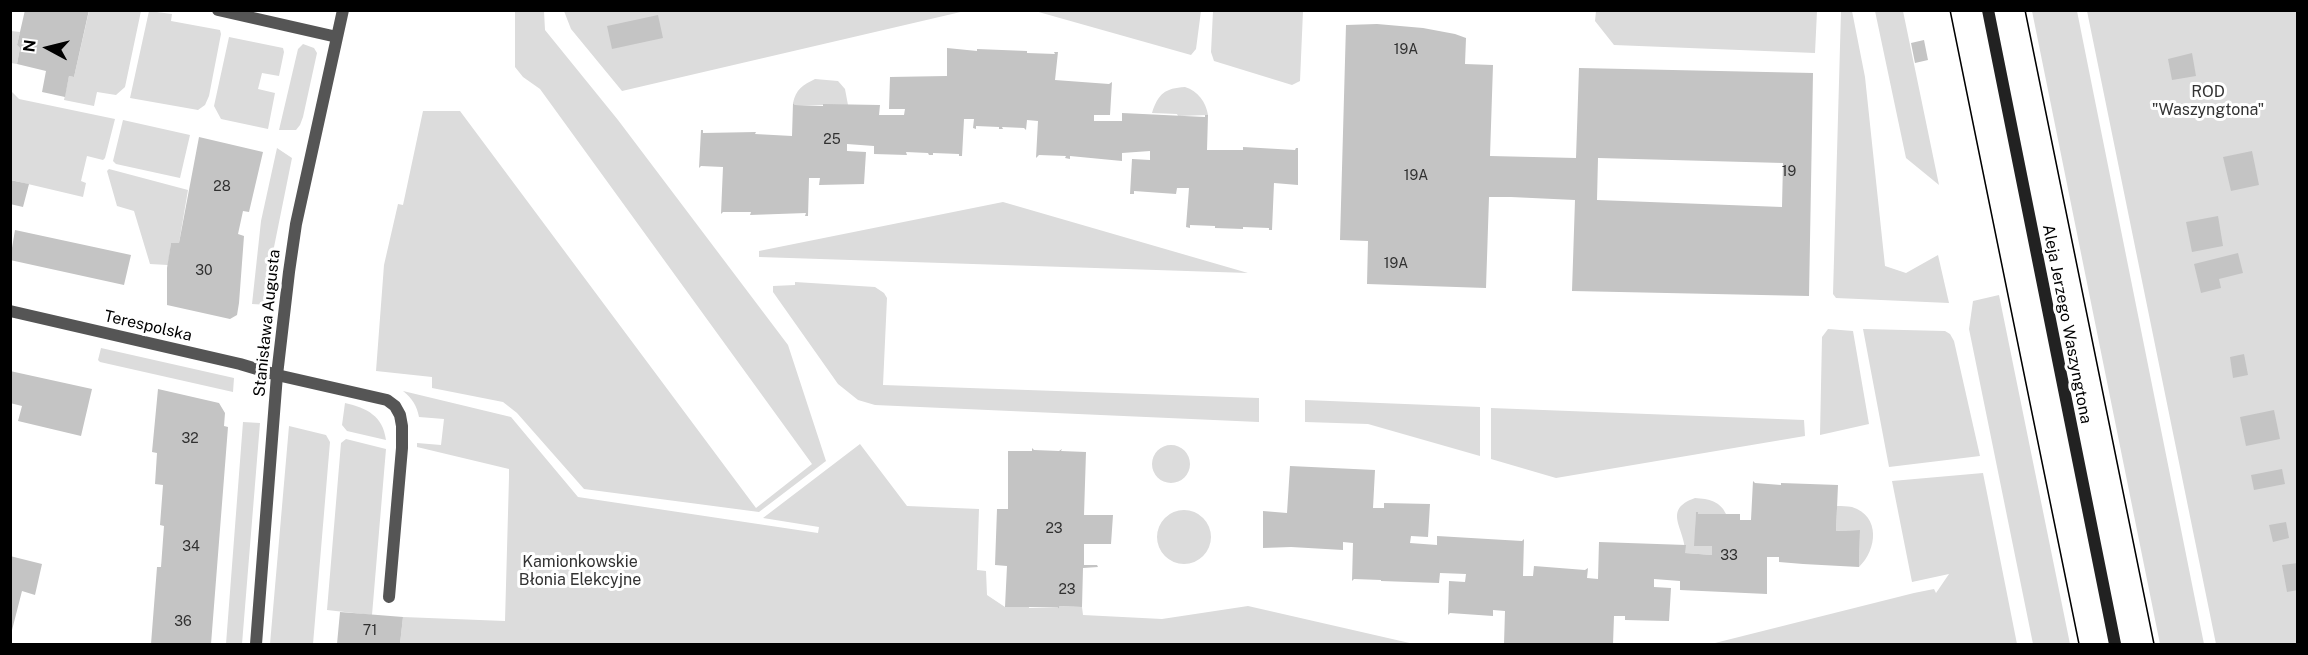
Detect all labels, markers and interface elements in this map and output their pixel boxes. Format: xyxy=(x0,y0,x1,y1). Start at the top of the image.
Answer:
north arrow xyxy=(18,18,78,78)
text: N xyxy=(19,38,40,53)
house number: 19A xyxy=(1394,42,1418,58)
park label: ROD "Waszyngtona" xyxy=(2152,82,2264,120)
house number: 25 xyxy=(823,132,841,148)
house number: 19 xyxy=(1782,164,1796,180)
house number: 19A xyxy=(1404,168,1428,184)
house number: 28 xyxy=(213,179,231,195)
street label: Aleja Jerzego Waszyngtona xyxy=(2038,223,2096,425)
street label: Stanisława Augusta xyxy=(250,248,284,398)
house number: 19A xyxy=(1384,256,1408,272)
house number: 30 xyxy=(195,263,213,279)
street label: Terespolska xyxy=(102,307,194,345)
house number: 32 xyxy=(181,431,199,447)
house number: 23 xyxy=(1045,521,1063,537)
house number: 34 xyxy=(182,539,200,555)
house number: 33 xyxy=(1720,548,1738,564)
park label: Kamionkowskie Błonia Elekcyjne xyxy=(519,552,641,590)
house number: 23 xyxy=(1058,582,1076,598)
house number: 36 xyxy=(174,614,192,630)
house number: 71 xyxy=(363,623,377,639)

